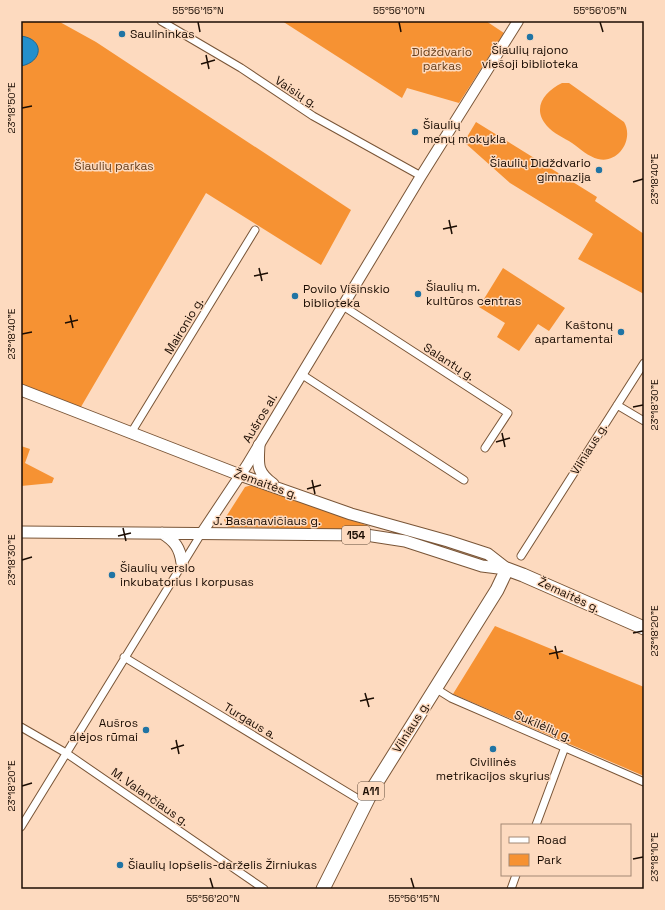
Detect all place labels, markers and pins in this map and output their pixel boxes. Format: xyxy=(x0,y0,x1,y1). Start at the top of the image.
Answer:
place label: Saulininkas xyxy=(130,26,194,42)
marker: Saulininkas xyxy=(117,29,127,39)
marker: Šiaulių rajono viešoji biblioteka xyxy=(525,32,535,42)
place label: Šiaulių rajono viešoji biblioteka xyxy=(482,42,578,72)
place label: Šiaulių menų mokykla xyxy=(423,117,506,147)
marker: Šiaulių menų mokykla xyxy=(410,127,420,137)
place label: Šiaulių Didždvario gimnazija xyxy=(490,155,591,185)
marker: Šiaulių Didždvario gimnazija xyxy=(594,165,604,175)
place label: Šiaulių m. kultūros centras xyxy=(426,279,521,309)
place label: Povilo Višinskio biblioteka xyxy=(303,281,390,311)
marker: Šiaulių m. kultūros centras xyxy=(413,289,423,299)
marker: Povilo Višinskio biblioteka xyxy=(290,291,300,301)
place label: Kaštonų apartamentai xyxy=(535,317,613,347)
marker: Kaštonų apartamentai xyxy=(616,327,626,337)
place label: Šiaulių verslo inkubatorius I korpusas xyxy=(120,560,254,590)
marker: Šiaulių verslo inkubatorius I korpusas xyxy=(107,570,117,580)
place label: Aušros alėjos rūmai xyxy=(69,715,138,745)
marker: Aušros alėjos rūmai xyxy=(141,725,151,735)
marker: Civilinės metrikacijos skyrius xyxy=(488,744,498,754)
place label: Civilinės metrikacijos skyrius xyxy=(436,754,550,784)
place label: Šiaulių lopšelis-darželis Žirniukas xyxy=(128,857,317,873)
marker: Šiaulių lopšelis-darželis Žirniukas xyxy=(115,860,125,870)

